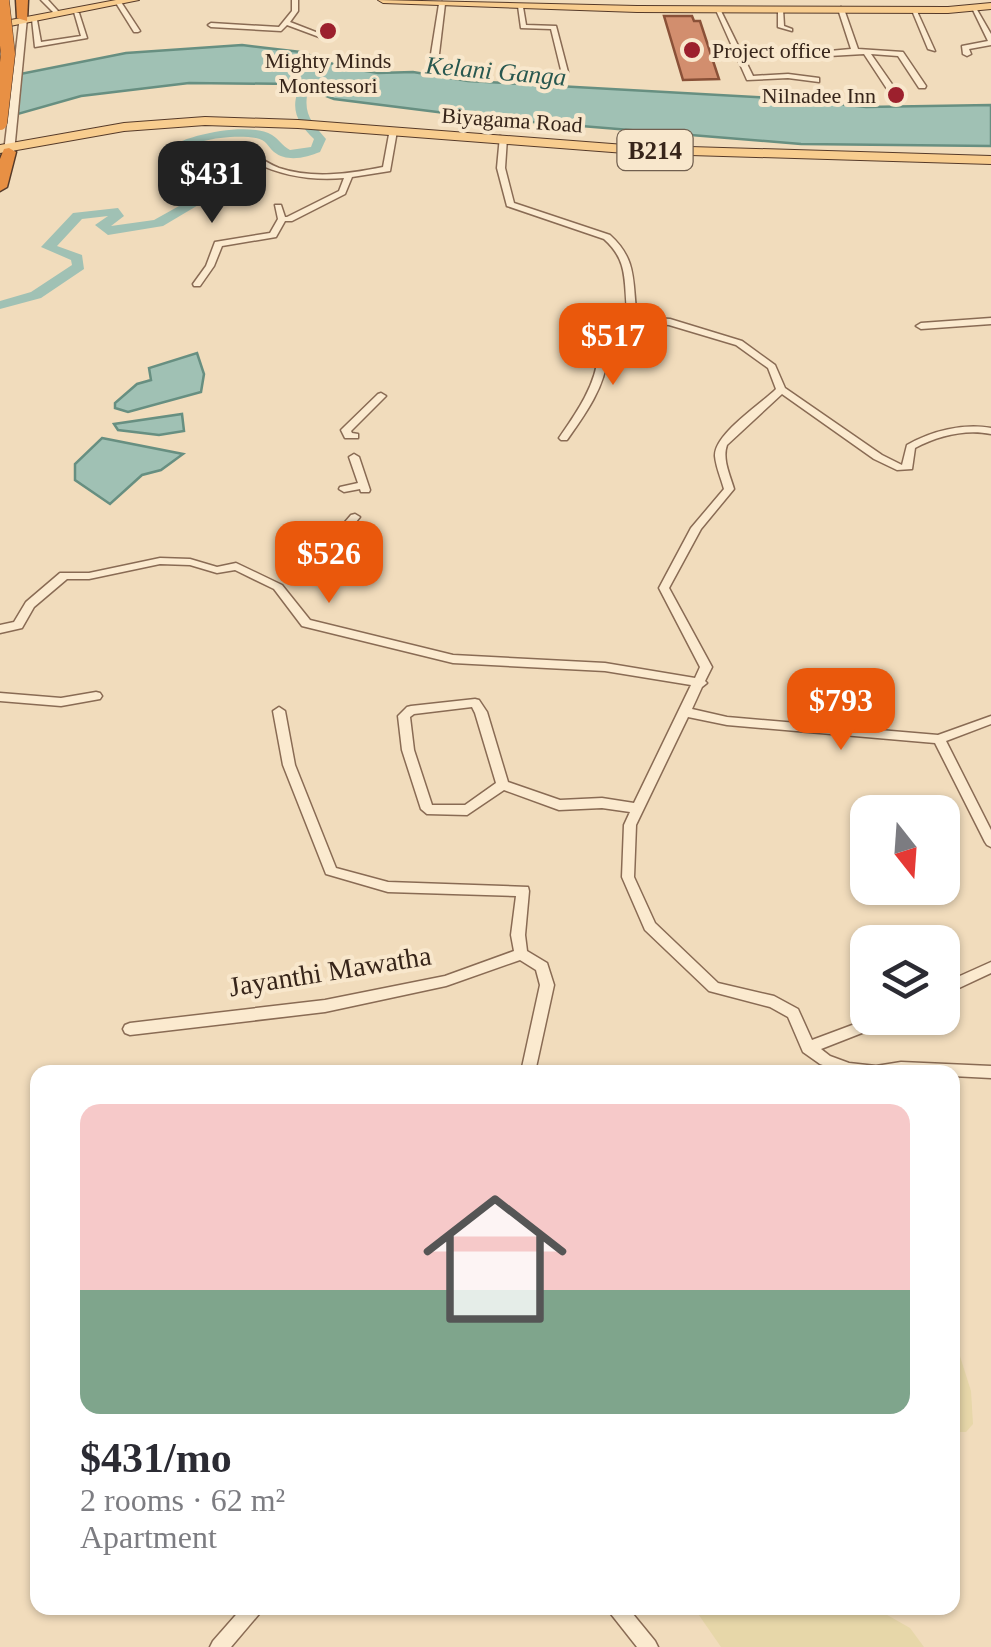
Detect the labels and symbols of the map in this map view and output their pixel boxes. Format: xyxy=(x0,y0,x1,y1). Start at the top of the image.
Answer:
marker: Mighty Minds Montessori xyxy=(317,20,339,42)
place label: Project office xyxy=(712,38,831,63)
marker: Project office xyxy=(681,39,703,61)
place label: Mighty Minds Montessori xyxy=(265,48,391,98)
water label: Kelani Ganga xyxy=(424,51,567,91)
place label: Nilnadee Inn xyxy=(762,83,876,108)
marker: Nilnadee Inn xyxy=(885,84,907,106)
street label: Biyagama Road xyxy=(441,103,583,137)
road number: B214 xyxy=(618,130,692,170)
pin: $431 xyxy=(153,141,271,226)
pin: $517 xyxy=(554,303,672,388)
pin: $526 xyxy=(270,521,388,606)
pin: $793 xyxy=(782,668,900,753)
north arrow xyxy=(850,795,960,905)
street label: Jayanthi Mawatha xyxy=(227,940,434,1002)

